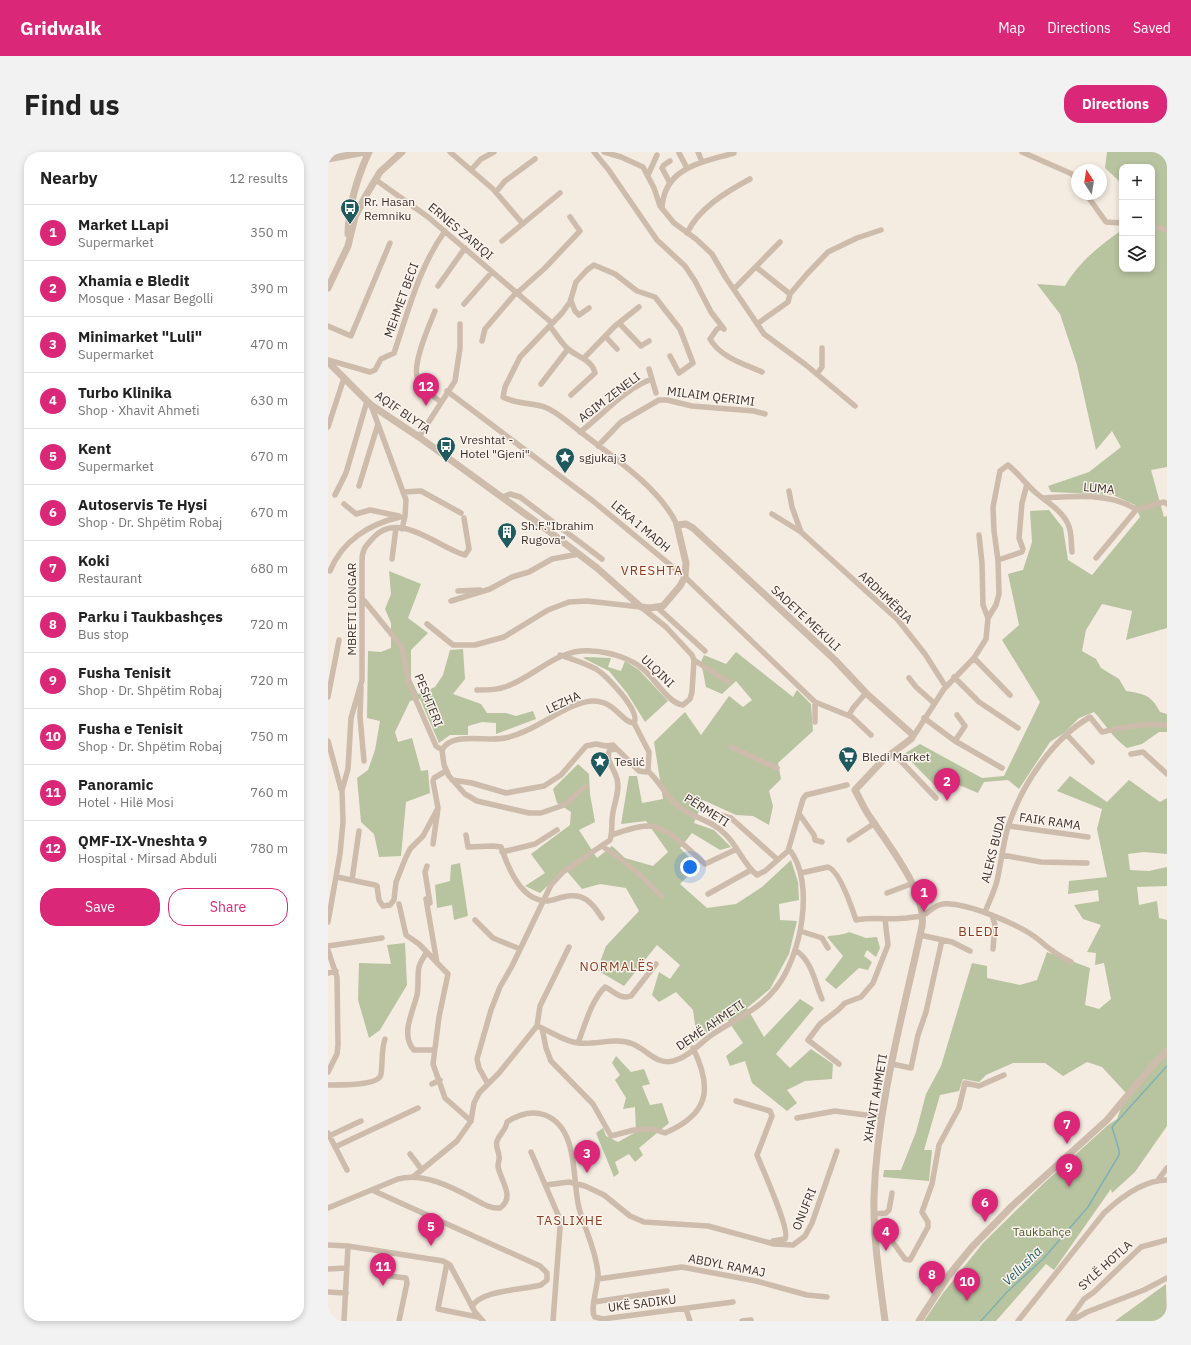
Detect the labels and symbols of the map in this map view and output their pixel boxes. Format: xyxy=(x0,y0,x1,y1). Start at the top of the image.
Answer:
north arrow xyxy=(1071,164,1107,200)
place label: Rr. Hasan Remniku xyxy=(364,194,415,223)
bus stop icon: Rr. Hasan Remniku xyxy=(339,197,361,225)
street label: ERNES ZARIQI xyxy=(425,199,497,263)
street label: MEHMET BECI xyxy=(380,260,422,340)
street label: AGIM ZENELI xyxy=(575,369,643,425)
pin: 12 xyxy=(413,373,439,406)
street label: MILAIM QERIMI xyxy=(666,383,756,409)
street label: AQIF BLYTA xyxy=(372,387,434,437)
place label: Vreshtat - Hotel "Gjeni" xyxy=(460,432,530,461)
bus stop icon: Vreshtat - Hotel "Gjeni" xyxy=(435,435,457,463)
place icon: sgjukaj 3 xyxy=(554,446,576,474)
place label: sgjukaj 3 xyxy=(579,450,627,465)
street label: LUMA xyxy=(1083,479,1116,497)
street label: LEKA I MADH xyxy=(608,497,674,555)
place label: Sh.F."Ibrahim Rugova" xyxy=(521,518,594,547)
building icon: Sh.F."Ibrahim Rugova" xyxy=(496,521,518,549)
street label: MBRETI LONGAR xyxy=(344,562,359,656)
district label: VRESHTA xyxy=(621,562,683,579)
street label: ARDHMËRIA xyxy=(856,568,916,627)
street label: SADETE MEKULI xyxy=(768,582,844,654)
street label: ULQINI xyxy=(638,652,678,691)
street label: PESHTERI xyxy=(412,671,447,729)
street label: LEZHA xyxy=(543,687,583,716)
supermarket icon: Bledi Market xyxy=(837,745,859,773)
place label: Bledi Market xyxy=(862,749,930,764)
place icon: Teslić xyxy=(589,750,611,778)
place label: Teslić xyxy=(614,754,645,769)
pin: 2 xyxy=(934,768,960,801)
street label: PËRMETI xyxy=(682,790,732,830)
street label: FAIK RAMA xyxy=(1018,809,1082,833)
street label: ALEKS BUDA xyxy=(977,813,1009,885)
your location xyxy=(680,857,700,877)
pin: 1 xyxy=(911,879,937,912)
district label: BLEDI xyxy=(958,923,1000,940)
district label: NORMALËS xyxy=(579,958,655,975)
street label: DEMË AHMETI xyxy=(673,997,747,1053)
street label: XHAVIT AHMETI xyxy=(860,1053,890,1143)
pin: 7 xyxy=(1054,1111,1080,1144)
pin: 3 xyxy=(574,1140,600,1173)
pin: 9 xyxy=(1056,1154,1082,1187)
street label: ONUFRI xyxy=(789,1185,819,1232)
pin: 6 xyxy=(972,1189,998,1222)
district label: TASLIXHE xyxy=(537,1212,603,1229)
pin: 5 xyxy=(418,1213,444,1246)
pin: 4 xyxy=(873,1218,899,1251)
park label: Taukbahçe xyxy=(1013,1224,1072,1239)
street label: SYLË HOTLA xyxy=(1075,1237,1135,1293)
water label: Vellusha xyxy=(999,1243,1045,1289)
street label: ABDYL RAMAJ xyxy=(687,1250,767,1280)
pin: 11 xyxy=(370,1253,396,1286)
pin: 8 xyxy=(919,1261,945,1294)
pin: 10 xyxy=(954,1268,980,1301)
street label: UKË SADIKU xyxy=(607,1291,677,1315)

